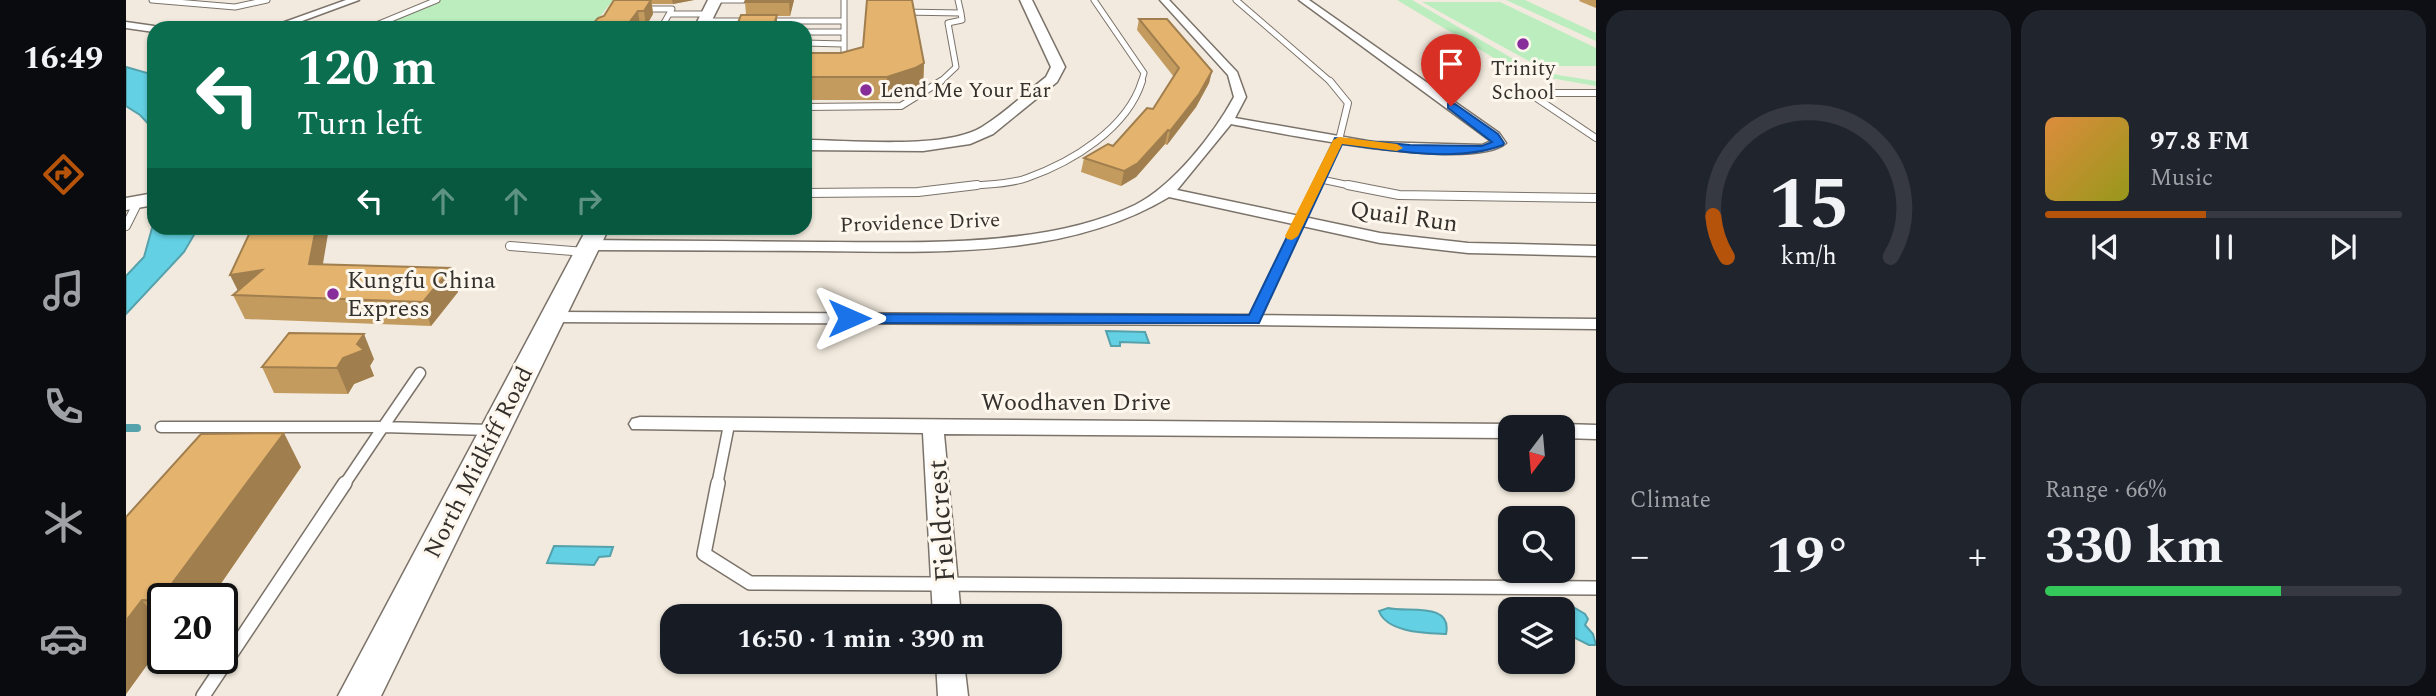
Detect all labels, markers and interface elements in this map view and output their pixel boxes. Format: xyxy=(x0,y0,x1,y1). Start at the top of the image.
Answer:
text: 120 m xyxy=(297,32,436,107)
text: 16:49 xyxy=(23,34,103,83)
pin xyxy=(1421,34,1481,106)
marker: Trinity School xyxy=(1515,36,1531,52)
icon: arrive xyxy=(1432,45,1470,83)
icon: left xyxy=(182,49,273,140)
place label: Trinity School xyxy=(1491,53,1556,109)
place label: Lend Me Your Ear xyxy=(880,75,1051,107)
marker: Lend Me Your Ear xyxy=(858,82,874,98)
text: Turn left xyxy=(297,100,423,149)
text: 97.8 FM xyxy=(2150,121,2250,161)
icon: directions xyxy=(39,150,88,199)
text: 15 xyxy=(1768,151,1849,262)
text: Music xyxy=(2150,161,2213,196)
icon: left xyxy=(351,182,389,220)
icon: ahead xyxy=(424,182,462,220)
icon: ahead xyxy=(497,182,535,220)
icon: right xyxy=(570,182,608,220)
street label: Quail Run xyxy=(1348,192,1460,242)
street label: Providence Drive xyxy=(839,204,1001,242)
icon: previous xyxy=(2086,228,2124,266)
icon: pause xyxy=(2205,228,2243,266)
icon: next xyxy=(2324,228,2362,266)
text: km/h xyxy=(1780,238,1837,276)
place label: Kungfu China Express xyxy=(347,263,496,327)
icon: music xyxy=(39,266,88,315)
position arrow xyxy=(812,281,886,355)
marker: Kungfu China Express xyxy=(325,286,341,302)
street label: North Midkiff Road xyxy=(415,360,543,565)
icon: phone xyxy=(39,382,88,431)
street label: Woodhaven Drive xyxy=(981,385,1171,421)
north arrow xyxy=(1498,415,1575,492)
map controls xyxy=(1498,415,1575,674)
street label: Fieldcrest xyxy=(916,458,967,584)
text: Range · 66% xyxy=(2045,473,2166,508)
text: Climate xyxy=(1630,483,1711,518)
icon: climate xyxy=(39,498,88,547)
button: search xyxy=(1498,506,1575,583)
text: 330 km xyxy=(2045,507,2224,586)
text: 19° xyxy=(1766,517,1851,596)
text: − xyxy=(1630,528,1649,586)
text: + xyxy=(1968,528,1987,586)
speed limit sign: 20 xyxy=(147,583,238,674)
button: layers xyxy=(1498,597,1575,674)
icon: car xyxy=(39,614,88,663)
text: 16:50 · 1 min · 390 m xyxy=(737,619,985,659)

